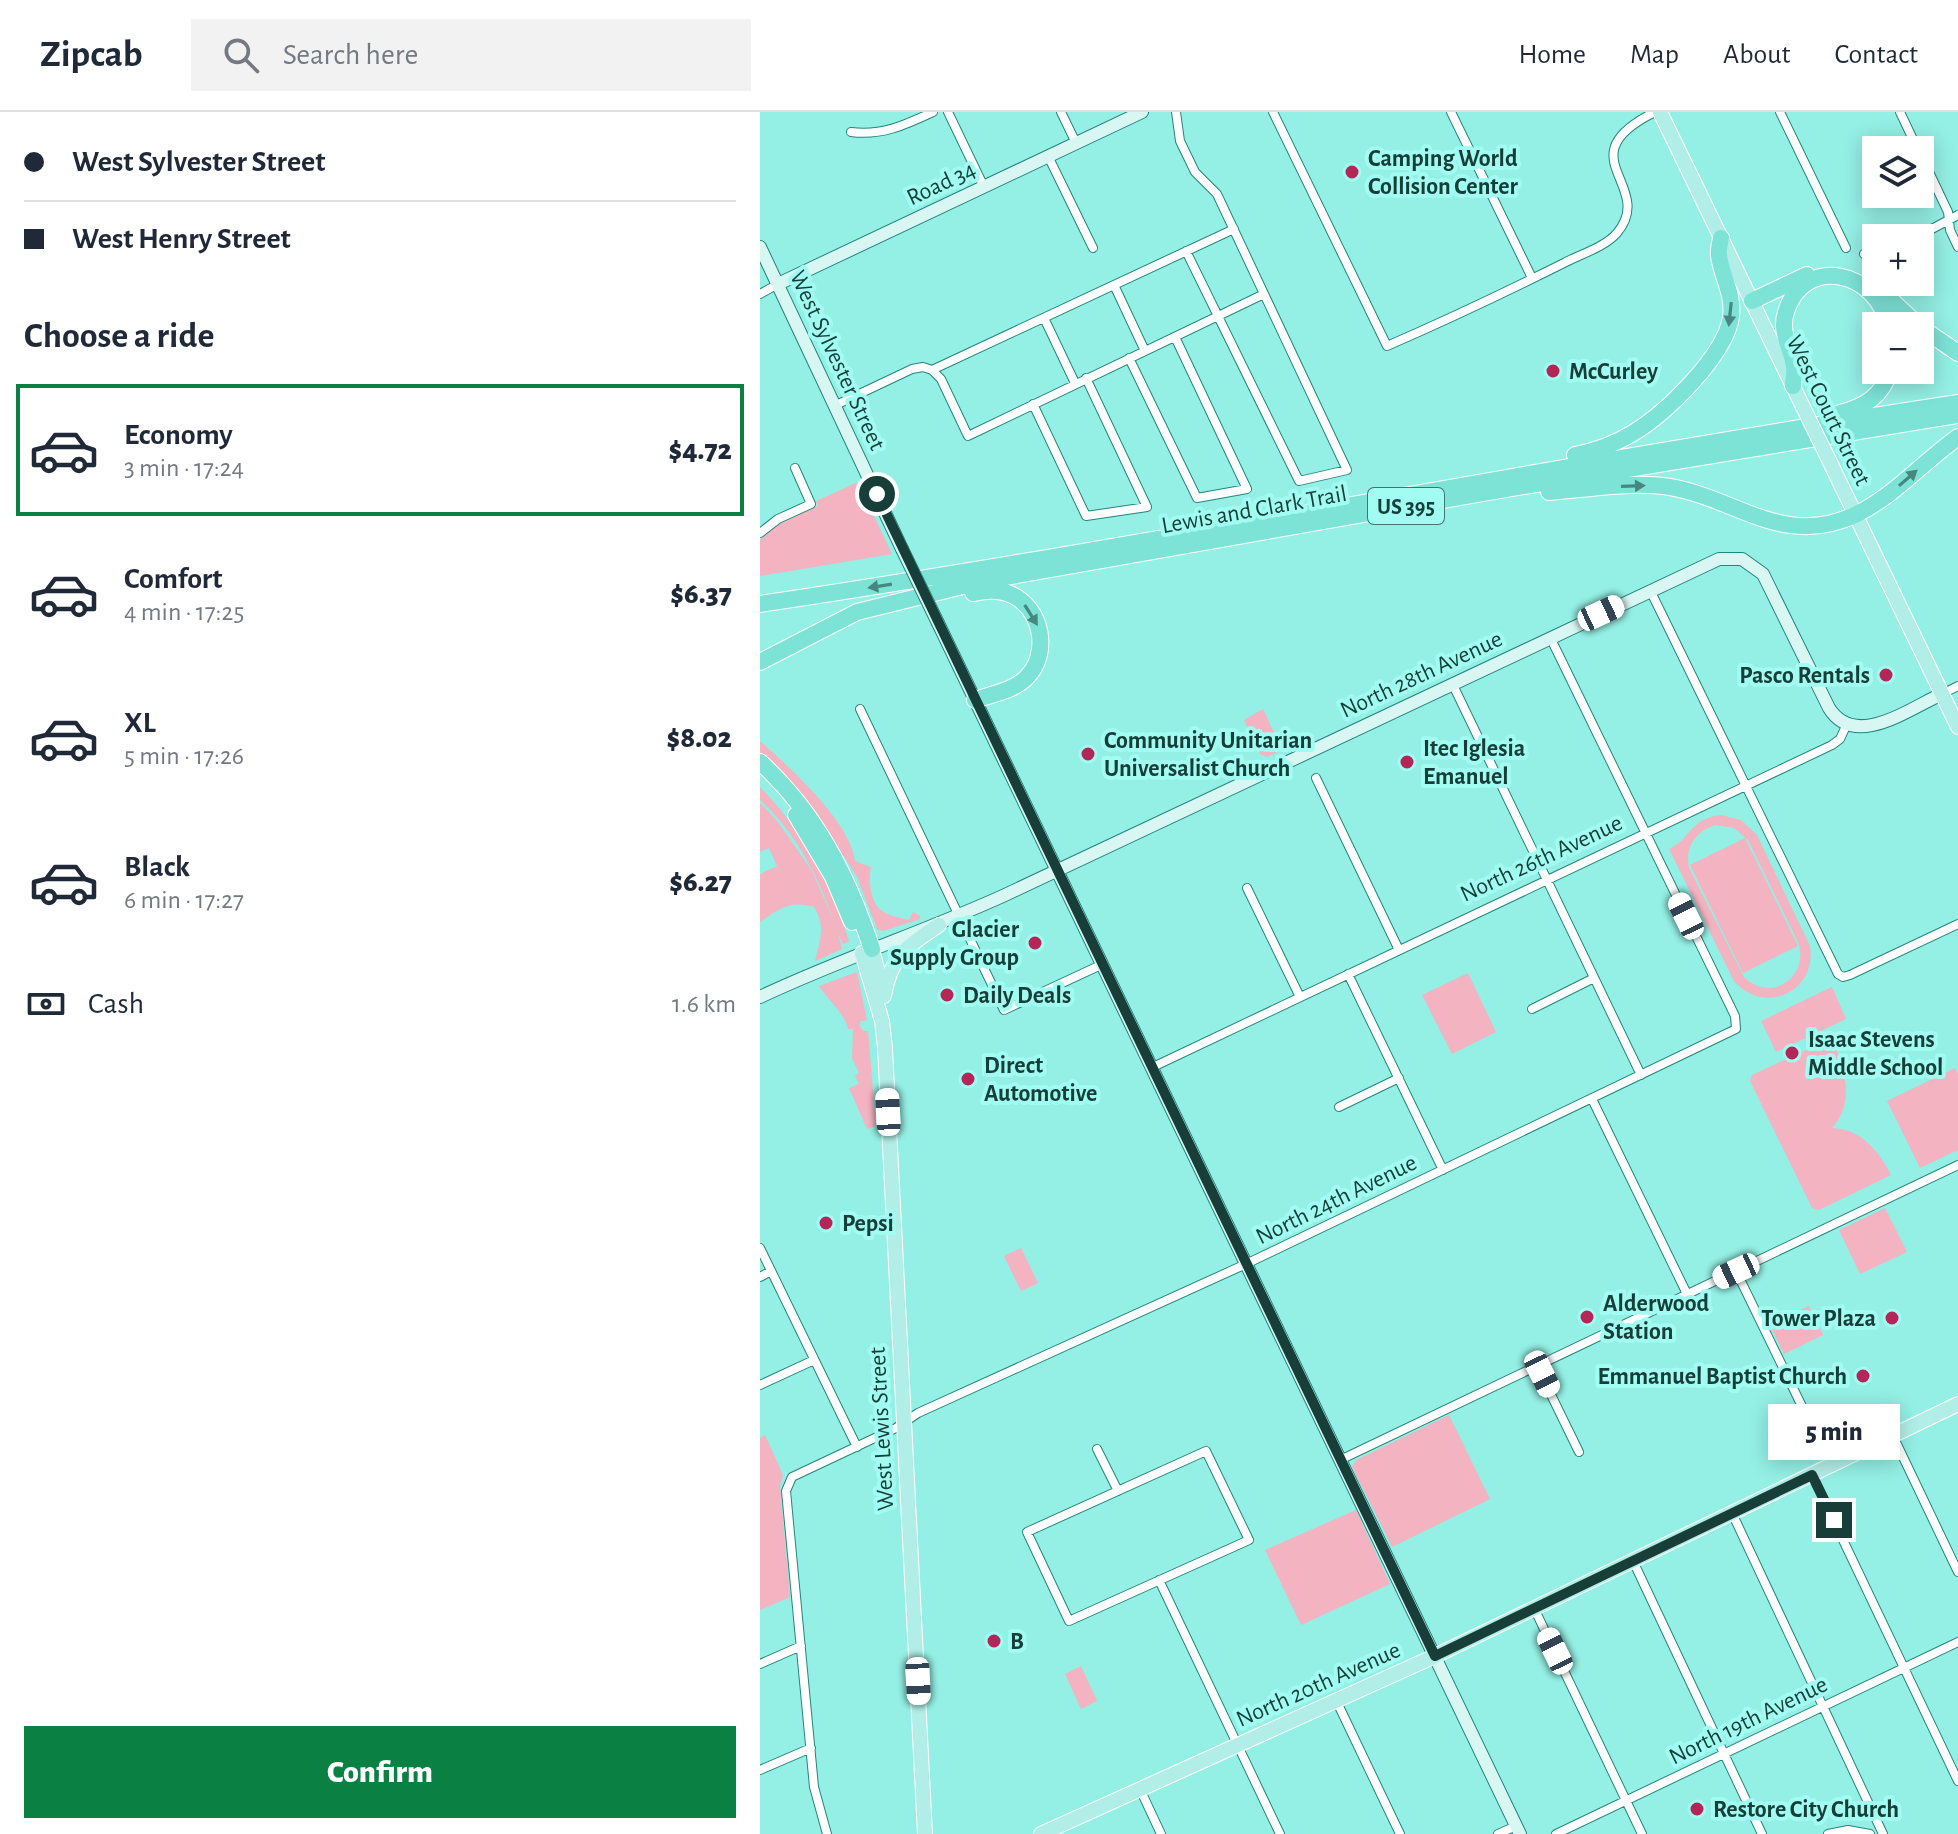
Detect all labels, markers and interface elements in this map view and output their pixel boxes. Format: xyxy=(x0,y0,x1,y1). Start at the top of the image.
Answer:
search box xyxy=(191,19,751,91)
icon: search xyxy=(219,33,263,77)
text: Zipcab xyxy=(40,36,143,74)
text: Search here xyxy=(283,40,418,70)
text: Home xyxy=(1519,41,1586,69)
text: Map xyxy=(1630,41,1679,69)
text: About xyxy=(1723,41,1791,69)
text: Contact xyxy=(1835,41,1918,69)
map controls xyxy=(1862,136,1934,384)
button: layers xyxy=(1862,136,1934,208)
text: West Sylvester Street xyxy=(72,147,325,177)
place label: Camping World Collision Center xyxy=(1368,147,1519,199)
street label: Road 34 xyxy=(903,158,980,210)
marker: Camping World Collision Center xyxy=(1343,163,1361,181)
text: West Henry Street xyxy=(72,224,291,254)
button: + xyxy=(1862,224,1934,296)
street label: West Sylvester Street xyxy=(785,267,889,454)
one-way arrow xyxy=(1723,301,1736,326)
button: − xyxy=(1862,312,1934,384)
text: Choose a ride xyxy=(24,318,214,354)
street label: West Court Street xyxy=(1781,332,1875,490)
place label: McCurley xyxy=(1569,360,1658,384)
marker: McCurley xyxy=(1544,362,1562,380)
icon: car xyxy=(28,414,100,486)
text: Economy xyxy=(124,420,233,450)
text: $4.72 xyxy=(668,435,732,465)
text: 3 min · 17:24 xyxy=(124,455,244,481)
one-way arrow xyxy=(1898,470,1918,487)
route start xyxy=(859,476,895,512)
one-way arrow xyxy=(1621,479,1646,492)
street label: Lewis and Clark Trail xyxy=(1160,482,1349,538)
road number: US 395 xyxy=(1368,488,1444,524)
icon: car xyxy=(28,558,100,630)
text: Comfort xyxy=(124,564,223,594)
text: $6.37 xyxy=(670,579,732,609)
one-way arrow xyxy=(867,580,892,593)
car xyxy=(1574,592,1628,634)
text: 4 min · 17:25 xyxy=(124,599,244,625)
one-way arrow xyxy=(1024,604,1038,626)
street label: North 28th Avenue xyxy=(1337,627,1506,723)
place label: Pasco Rentals xyxy=(1739,664,1870,688)
marker: Pasco Rentals xyxy=(1877,666,1895,684)
icon: car xyxy=(28,702,100,774)
text: XL xyxy=(124,708,156,738)
text: $8.02 xyxy=(666,723,732,753)
place label: Community Unitarian Universalist Church xyxy=(1104,729,1312,781)
place label: Itec Iglesia Emanuel xyxy=(1423,737,1525,789)
text: 5 min · 17:26 xyxy=(124,743,244,769)
marker: Community Unitarian Universalist Church xyxy=(1079,745,1097,763)
marker: Itec Iglesia Emanuel xyxy=(1398,753,1416,771)
street label: North 26th Avenue xyxy=(1457,811,1626,907)
icon: car xyxy=(28,846,100,918)
text: Black xyxy=(124,852,190,882)
text: $6.27 xyxy=(669,867,732,897)
text: 6 min · 17:27 xyxy=(124,887,244,913)
car xyxy=(1665,889,1707,943)
place label: Glacier Supply Group xyxy=(890,918,1020,970)
marker: Glacier Supply Group xyxy=(1026,934,1044,952)
icon: cash xyxy=(24,982,68,1026)
place label: Daily Deals xyxy=(963,984,1071,1008)
marker: Daily Deals xyxy=(938,986,956,1004)
text: Cash xyxy=(88,989,144,1019)
text: 1.6 km xyxy=(672,991,736,1017)
place label: Isaac Stevens Middle School xyxy=(1808,1028,1943,1080)
marker: Isaac Stevens Middle School xyxy=(1783,1044,1801,1062)
place label: Direct Automotive xyxy=(984,1054,1097,1106)
marker: Direct Automotive xyxy=(959,1070,977,1088)
car xyxy=(875,1087,901,1137)
street label: North 24th Avenue xyxy=(1252,1151,1421,1249)
place label: Pepsi xyxy=(842,1212,894,1236)
marker: Pepsi xyxy=(817,1214,835,1232)
car xyxy=(1709,1250,1763,1292)
place label: Alderwood Station xyxy=(1603,1292,1710,1344)
place label: Tower Plaza xyxy=(1761,1307,1876,1331)
marker: Alderwood Station xyxy=(1578,1308,1596,1326)
marker: Tower Plaza xyxy=(1883,1309,1901,1327)
street label: West Lewis Street xyxy=(866,1346,898,1511)
car xyxy=(1521,1347,1563,1401)
place label: Emmanuel Baptist Church xyxy=(1597,1365,1847,1389)
marker: Emmanuel Baptist Church xyxy=(1854,1367,1872,1385)
callout: 5 min xyxy=(1768,1404,1900,1460)
text: 5 min xyxy=(1805,1419,1863,1445)
route end xyxy=(1816,1502,1852,1538)
car xyxy=(1534,1624,1576,1678)
place label: B xyxy=(1010,1630,1024,1654)
marker: B xyxy=(985,1632,1003,1650)
street label: North 20th Avenue xyxy=(1233,1638,1404,1732)
car xyxy=(905,1656,931,1706)
street label: North 19th Avenue xyxy=(1665,1672,1831,1770)
button: Confirm xyxy=(24,1726,736,1818)
place label: Restore City Church xyxy=(1713,1798,1899,1822)
marker: Restore City Church xyxy=(1688,1800,1706,1818)

